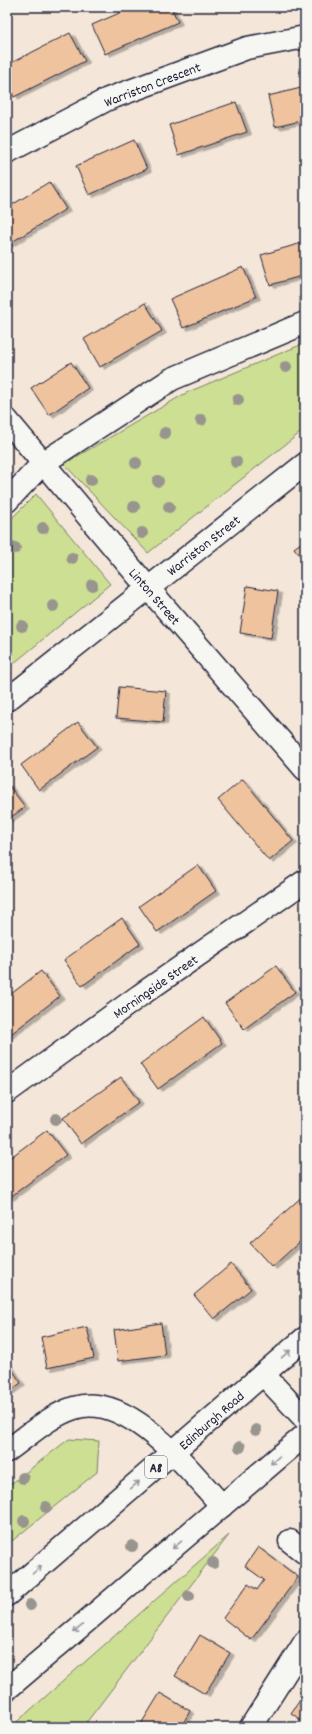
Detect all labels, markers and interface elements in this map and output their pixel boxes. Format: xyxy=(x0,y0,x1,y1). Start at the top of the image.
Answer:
street label: Warriston Crescent xyxy=(101,58,204,113)
street label: Warriston Street xyxy=(163,511,245,582)
street label: Linton Street xyxy=(123,564,184,630)
street label: Morningside Street xyxy=(110,951,203,1024)
one-way arrow xyxy=(281,1350,291,1359)
street label: Edinburgh Road xyxy=(175,1387,250,1456)
road number: A8 xyxy=(145,1456,167,1478)
one-way arrow xyxy=(270,1456,281,1465)
one-way arrow xyxy=(130,1481,141,1490)
one-way arrow xyxy=(171,1540,182,1549)
one-way arrow xyxy=(31,1565,42,1574)
one-way arrow xyxy=(72,1624,83,1633)

